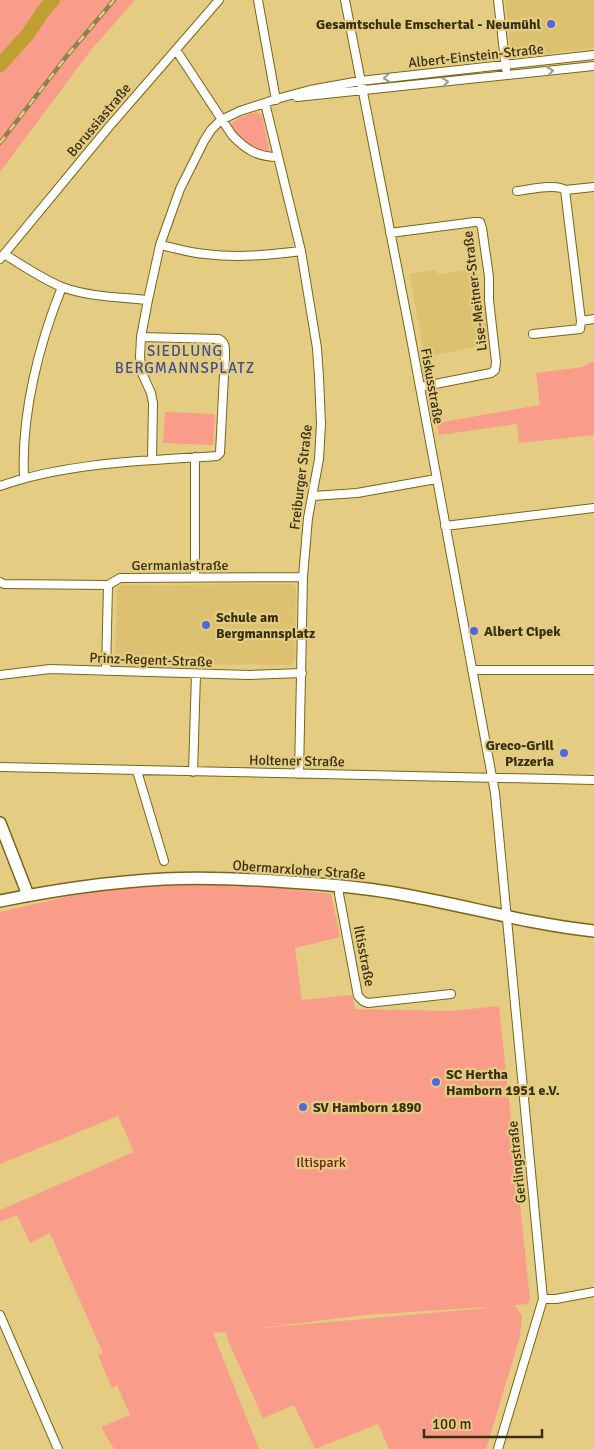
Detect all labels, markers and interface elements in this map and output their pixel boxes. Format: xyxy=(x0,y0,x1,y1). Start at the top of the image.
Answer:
place label: Gesamtschule Emschertal - Neumühl xyxy=(316,16,542,33)
marker: Gesamtschule Emschertal - Neumühl xyxy=(545,18,557,30)
street label: Albert-Einstein-Straße xyxy=(407,40,545,72)
one-way arrow xyxy=(546,66,554,77)
one-way arrow xyxy=(383,72,391,83)
one-way arrow xyxy=(441,77,449,88)
street label: Borussiastraße xyxy=(63,80,135,160)
street label: Lise-Meitner-Straße xyxy=(459,230,491,352)
district label: SIEDLUNG BERGMANNSPLATZ xyxy=(115,342,255,377)
street label: Fiskusstraße xyxy=(417,347,447,425)
street label: Freiburger Straße xyxy=(286,423,316,531)
street label: Germaniastraße xyxy=(132,557,228,574)
place label: Schule am Bergmannsplatz xyxy=(216,609,315,642)
marker: Schule am Bergmannsplatz xyxy=(200,619,212,631)
place label: Albert Cipek xyxy=(484,623,561,640)
marker: Albert Cipek xyxy=(468,625,480,637)
street label: Prinz-Regent-Straße xyxy=(89,649,213,671)
place label: Greco-Grill Pizzeria xyxy=(486,737,555,770)
marker: Greco-Grill Pizzeria xyxy=(558,747,570,759)
street label: Holtener Straße xyxy=(249,752,345,770)
street label: Obermarxloher Straße xyxy=(232,857,366,883)
street label: Iltisstraße xyxy=(350,924,378,988)
place label: SC Hertha Hamborn 1951 e.V. xyxy=(446,1066,560,1099)
marker: SC Hertha Hamborn 1951 e.V. xyxy=(430,1076,442,1088)
place label: SV Hamborn 1890 xyxy=(313,1099,422,1116)
marker: SV Hamborn 1890 xyxy=(297,1101,309,1113)
street label: Gerlingstraße xyxy=(504,1120,530,1204)
park label: Iltispark xyxy=(296,1154,346,1171)
scale bar xyxy=(424,1406,542,1438)
text: 100 m xyxy=(432,1415,472,1433)

